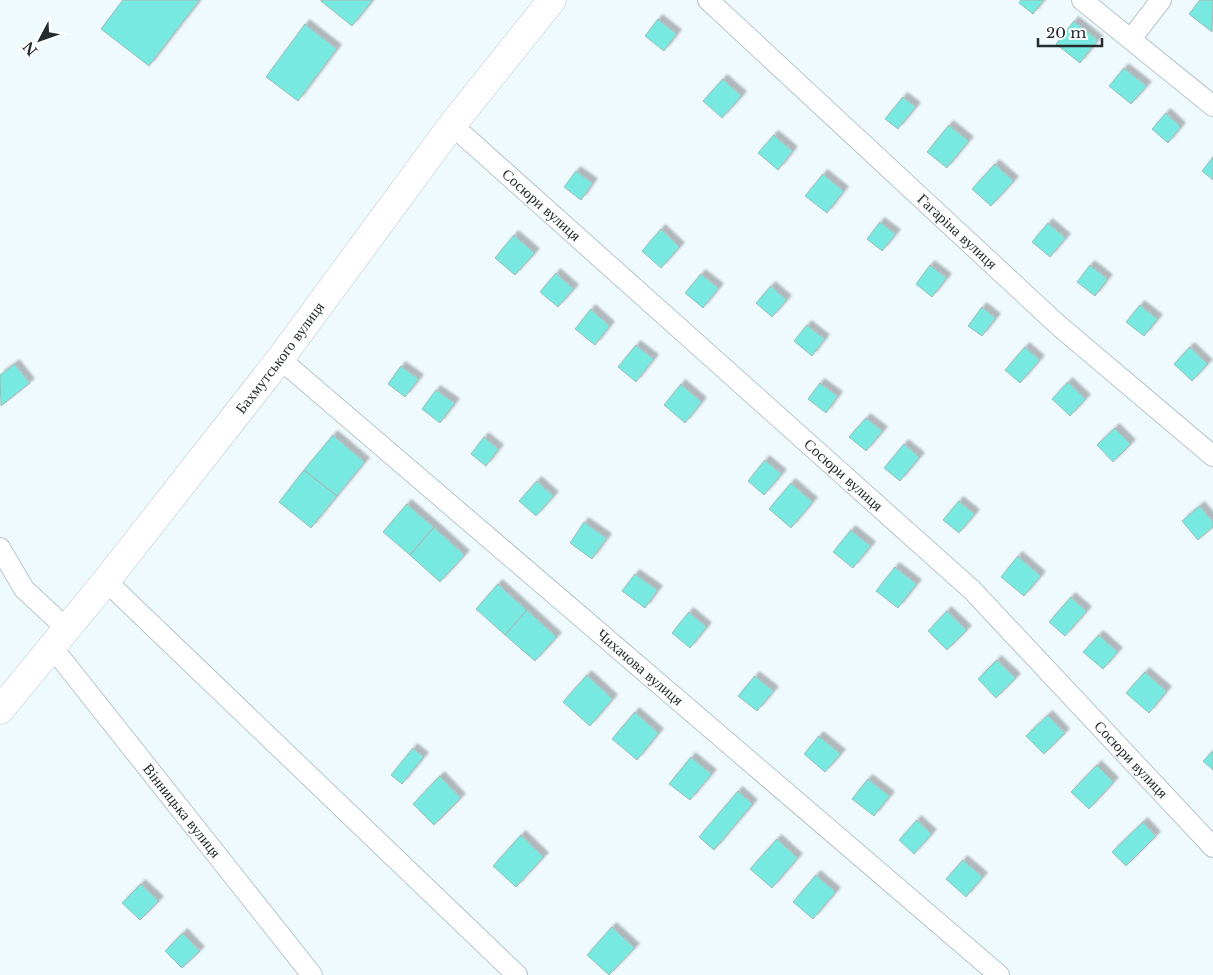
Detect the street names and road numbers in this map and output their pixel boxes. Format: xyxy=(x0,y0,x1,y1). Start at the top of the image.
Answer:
street label: Сосюри вулиця xyxy=(498,164,585,245)
street label: Гагаріна вулиця xyxy=(914,189,1002,273)
street label: Бахмутського вулиця xyxy=(231,298,328,417)
street label: Сосюри вулиця xyxy=(800,434,887,515)
street label: Чихачова вулиця xyxy=(593,625,688,709)
street label: Сосюри вулиця xyxy=(1090,716,1172,802)
street label: Вінницька вулиця xyxy=(139,759,225,862)

